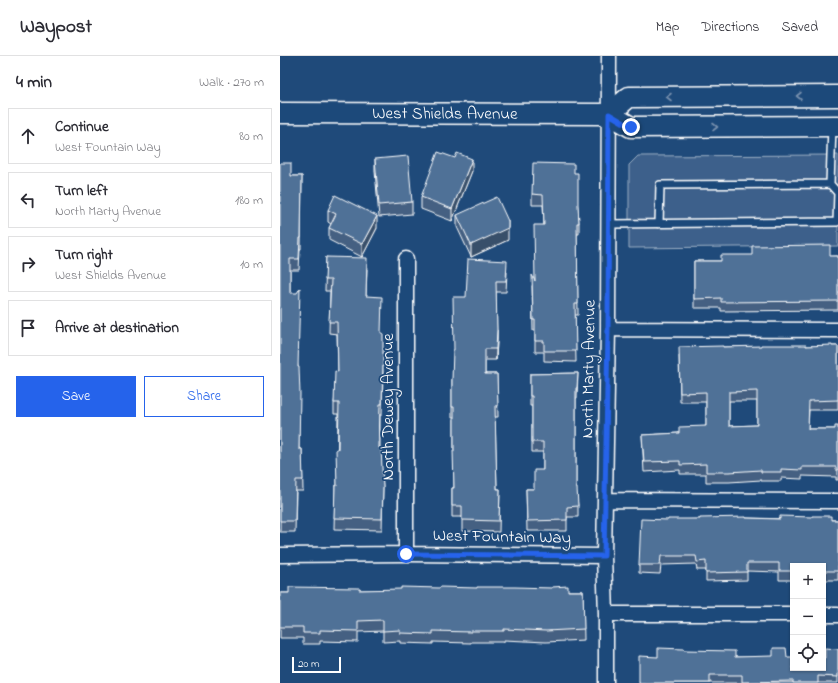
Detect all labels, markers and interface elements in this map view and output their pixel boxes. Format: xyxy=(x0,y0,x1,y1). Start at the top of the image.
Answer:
text: Waypost xyxy=(20,14,92,41)
text: Map xyxy=(656,17,679,38)
text: Directions xyxy=(701,17,759,38)
text: Saved xyxy=(781,17,818,38)
text: 4 min xyxy=(16,70,52,95)
text: Walk · 270 m xyxy=(199,73,264,92)
one-way arrow xyxy=(796,92,802,100)
one-way arrow xyxy=(666,93,672,101)
street label: West Shields Avenue xyxy=(372,101,518,126)
text: Continue xyxy=(55,116,109,138)
route end xyxy=(622,118,640,136)
one-way arrow xyxy=(712,123,718,131)
icon: ahead xyxy=(17,125,39,147)
text: 80 m xyxy=(239,127,263,146)
text: West Fountain Way xyxy=(55,138,161,157)
text: Turn left xyxy=(55,180,108,202)
icon: left xyxy=(17,189,39,211)
text: 180 m xyxy=(235,191,263,210)
text: North Marty Avenue xyxy=(55,202,161,221)
text: Turn right xyxy=(55,244,113,266)
icon: right xyxy=(17,253,39,275)
text: 10 m xyxy=(240,255,263,274)
text: West Shields Avenue xyxy=(55,266,166,285)
street label: North Marty Avenue xyxy=(575,299,604,439)
icon: arrive xyxy=(17,317,39,339)
text: Arrive at destination xyxy=(55,317,179,339)
street label: North Dewey Avenue xyxy=(376,333,402,481)
button: Save xyxy=(16,376,136,417)
button: Share xyxy=(144,376,264,417)
street label: West Fountain Way xyxy=(433,523,571,552)
route start xyxy=(397,545,415,563)
map controls xyxy=(790,563,826,671)
button: + xyxy=(790,563,826,599)
button: − xyxy=(790,599,826,635)
button: locate xyxy=(790,635,826,671)
scale bar xyxy=(292,655,341,674)
text: 20 m xyxy=(298,656,320,672)

